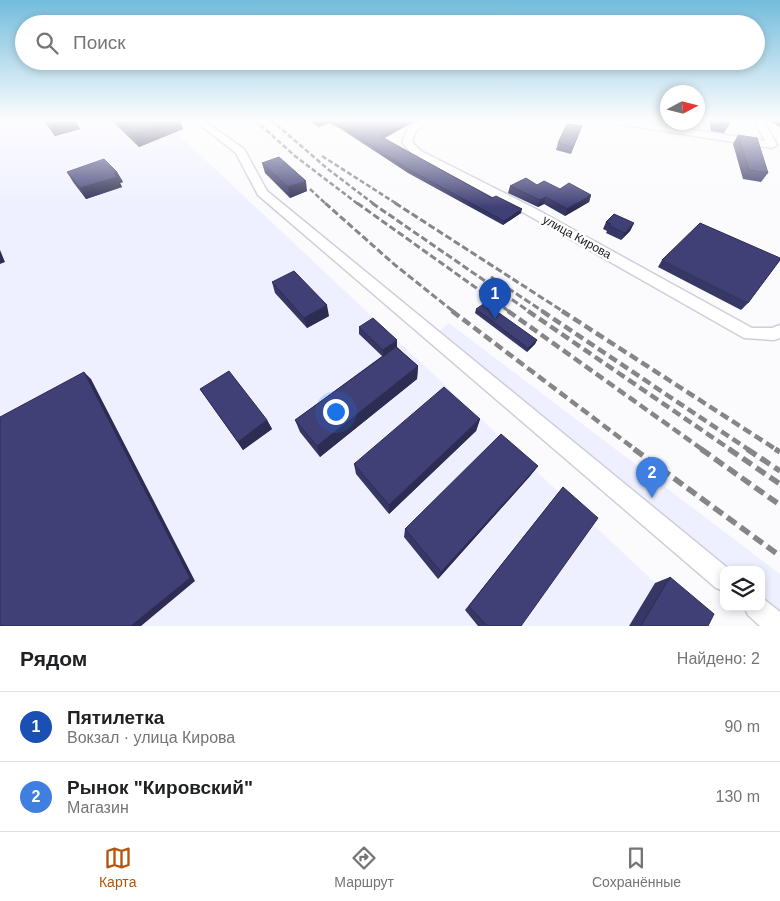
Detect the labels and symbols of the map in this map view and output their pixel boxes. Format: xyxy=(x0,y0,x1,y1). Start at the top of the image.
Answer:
north arrow xyxy=(660,85,705,130)
street label: улица Кирова xyxy=(540,212,614,262)
pin: 1 xyxy=(479,278,511,319)
your location xyxy=(323,399,349,425)
pin: 2 xyxy=(636,457,668,498)

